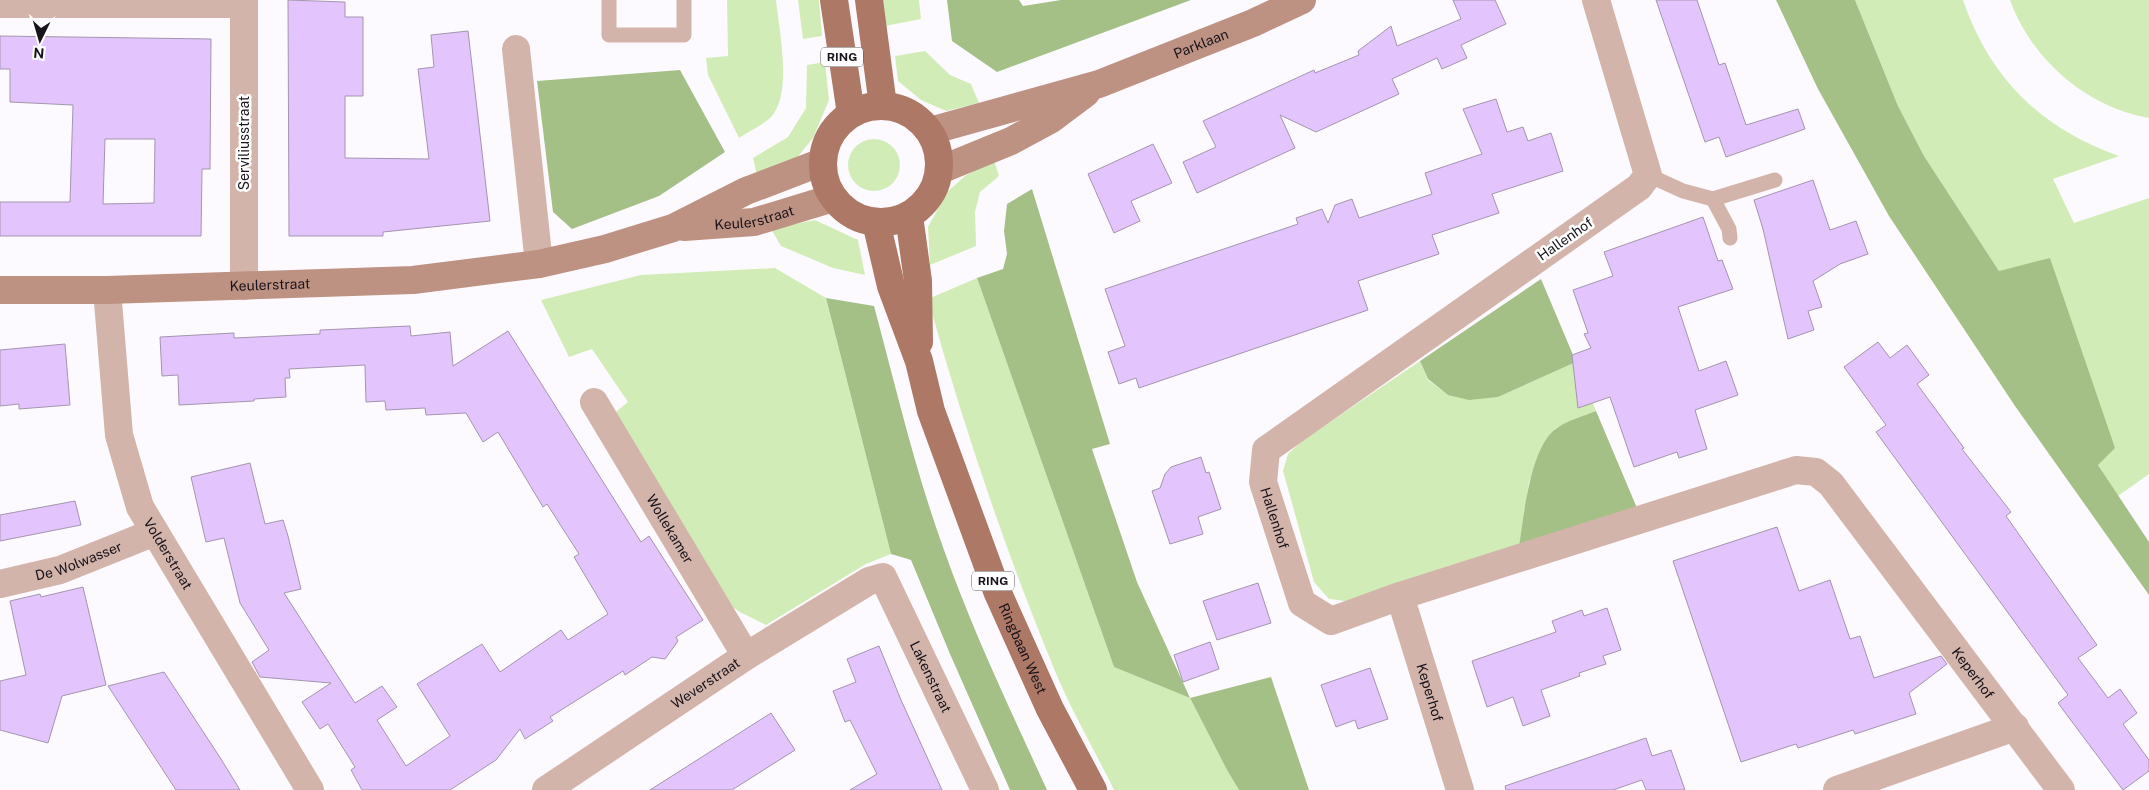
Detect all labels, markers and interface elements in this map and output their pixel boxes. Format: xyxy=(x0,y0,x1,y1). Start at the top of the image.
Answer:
north arrow xyxy=(15,15,65,65)
street label: Parklaan xyxy=(1171,26,1231,62)
text: N xyxy=(33,45,45,61)
road number: RING xyxy=(821,48,863,66)
street label: Serviliusstraat xyxy=(236,96,252,190)
street label: Keulerstraat xyxy=(714,202,796,233)
street label: Hallenhof xyxy=(1534,214,1596,264)
street label: Keulerstraat xyxy=(229,275,311,294)
street label: Hallenhof xyxy=(1257,485,1292,551)
street label: Wollekamer xyxy=(643,492,697,566)
street label: Volderstraat xyxy=(140,515,196,592)
street label: De Wolwasser xyxy=(34,538,124,584)
road number: RING xyxy=(972,572,1014,590)
street label: Ringbaan West xyxy=(996,601,1050,696)
street label: Lakenstraat xyxy=(907,638,955,715)
street label: Keperhof xyxy=(1949,644,1998,702)
street label: Weverstraat xyxy=(668,654,743,712)
street label: Keperhof xyxy=(1413,661,1447,724)

